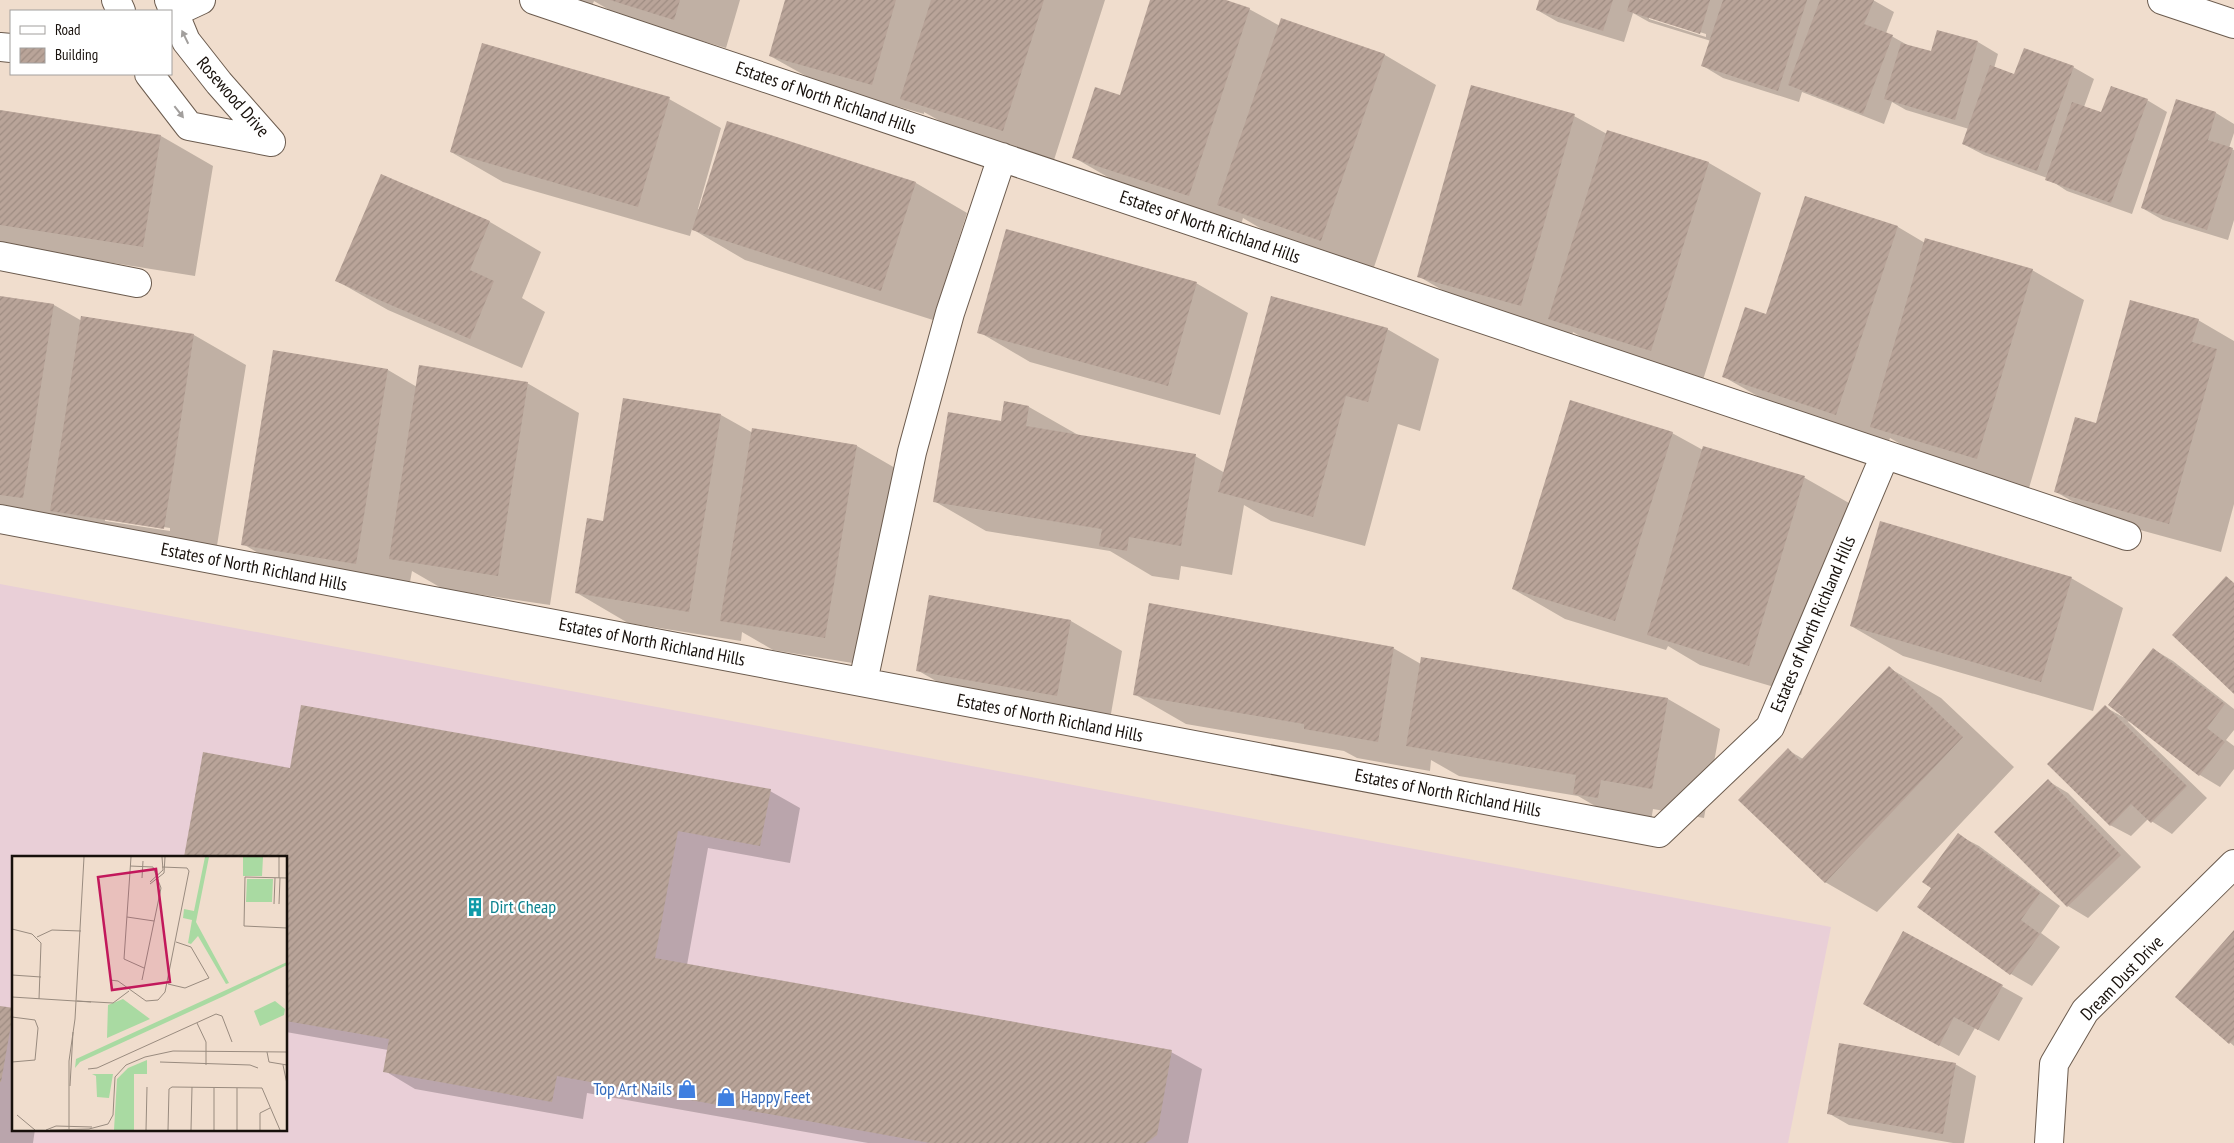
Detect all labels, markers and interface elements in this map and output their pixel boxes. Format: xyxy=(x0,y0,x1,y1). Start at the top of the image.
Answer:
legend xyxy=(10,10,172,75)
text: Road xyxy=(55,20,81,39)
one-way arrow xyxy=(181,30,189,44)
text: Building xyxy=(55,45,98,64)
street label: Rosewood Drive xyxy=(192,52,275,142)
street label: Estates of North Richland Hills xyxy=(733,56,919,139)
one-way arrow xyxy=(173,106,184,119)
street label: Estates of North Richland Hills xyxy=(1117,185,1303,268)
street label: Estates of North Richland Hills xyxy=(1765,532,1860,715)
street label: Estates of North Richland Hills xyxy=(159,537,349,596)
street label: Estates of North Richland Hills xyxy=(557,612,747,671)
street label: Estates of North Richland Hills xyxy=(955,688,1145,747)
street label: Estates of North Richland Hills xyxy=(1353,763,1543,822)
inset map xyxy=(12,856,288,1130)
place label: Dirt Cheap xyxy=(490,895,556,918)
building icon: Dirt Cheap xyxy=(464,896,486,918)
street label: Dream Dust Drive xyxy=(2075,930,2168,1025)
place label: Top Art Nails xyxy=(593,1077,672,1100)
shop icon: Top Art Nails xyxy=(676,1078,698,1100)
place label: Happy Feet xyxy=(741,1085,811,1108)
shop icon: Happy Feet xyxy=(715,1086,737,1108)

